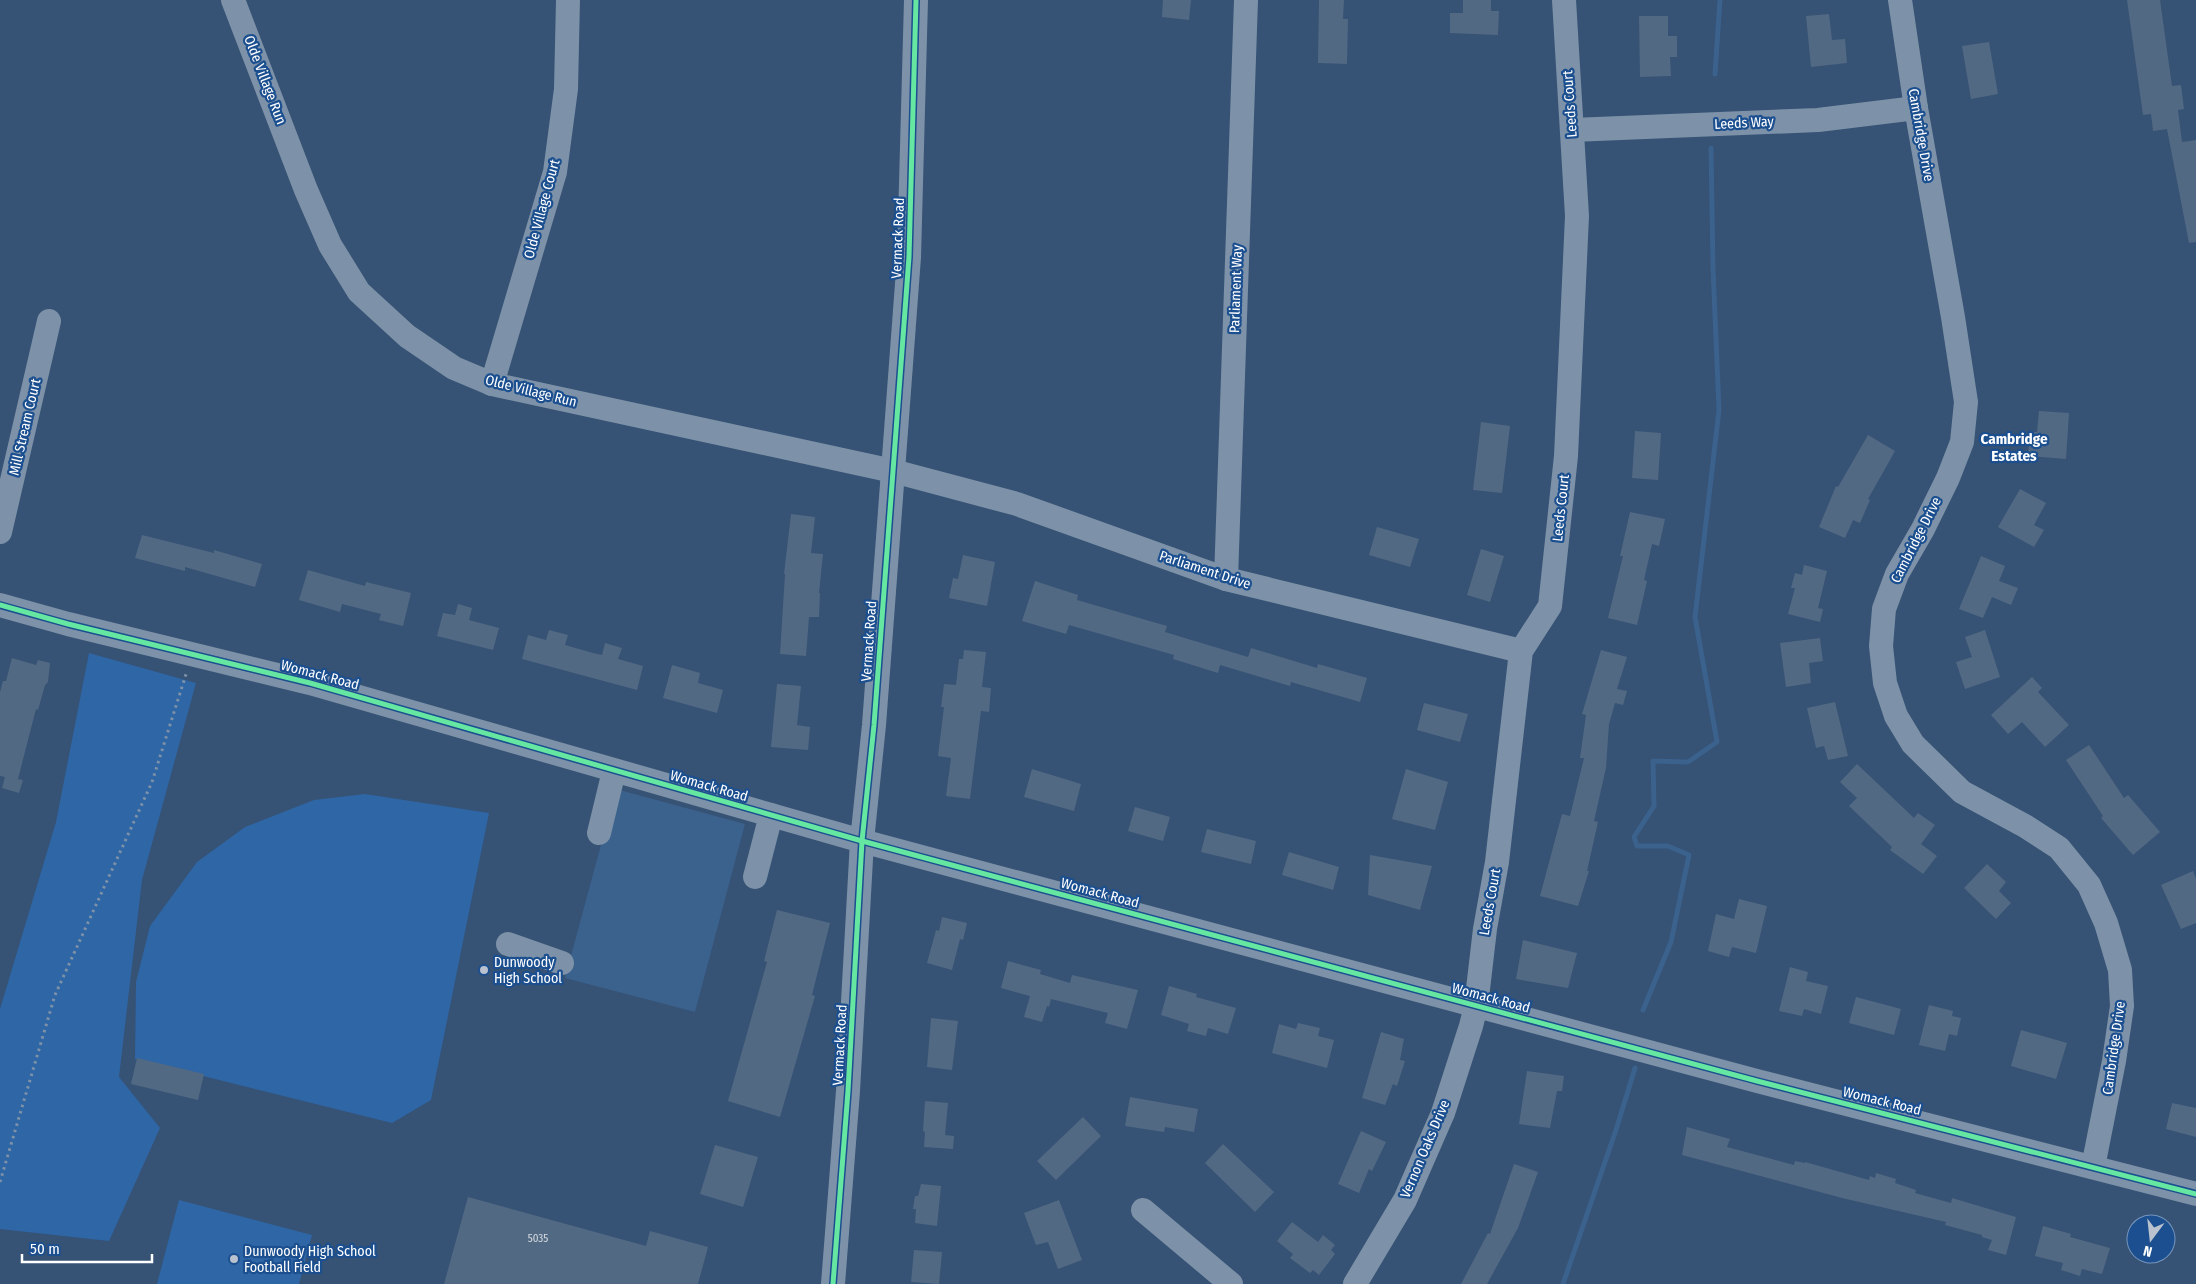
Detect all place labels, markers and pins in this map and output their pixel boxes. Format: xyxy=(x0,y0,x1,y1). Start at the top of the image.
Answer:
place label: Dunwoody High School xyxy=(494,954,562,987)
marker: Dunwoody High School xyxy=(478,964,490,976)
place label: Dunwoody High School Football Field xyxy=(244,1243,376,1276)
marker: Dunwoody High School Football Field xyxy=(228,1253,240,1265)

